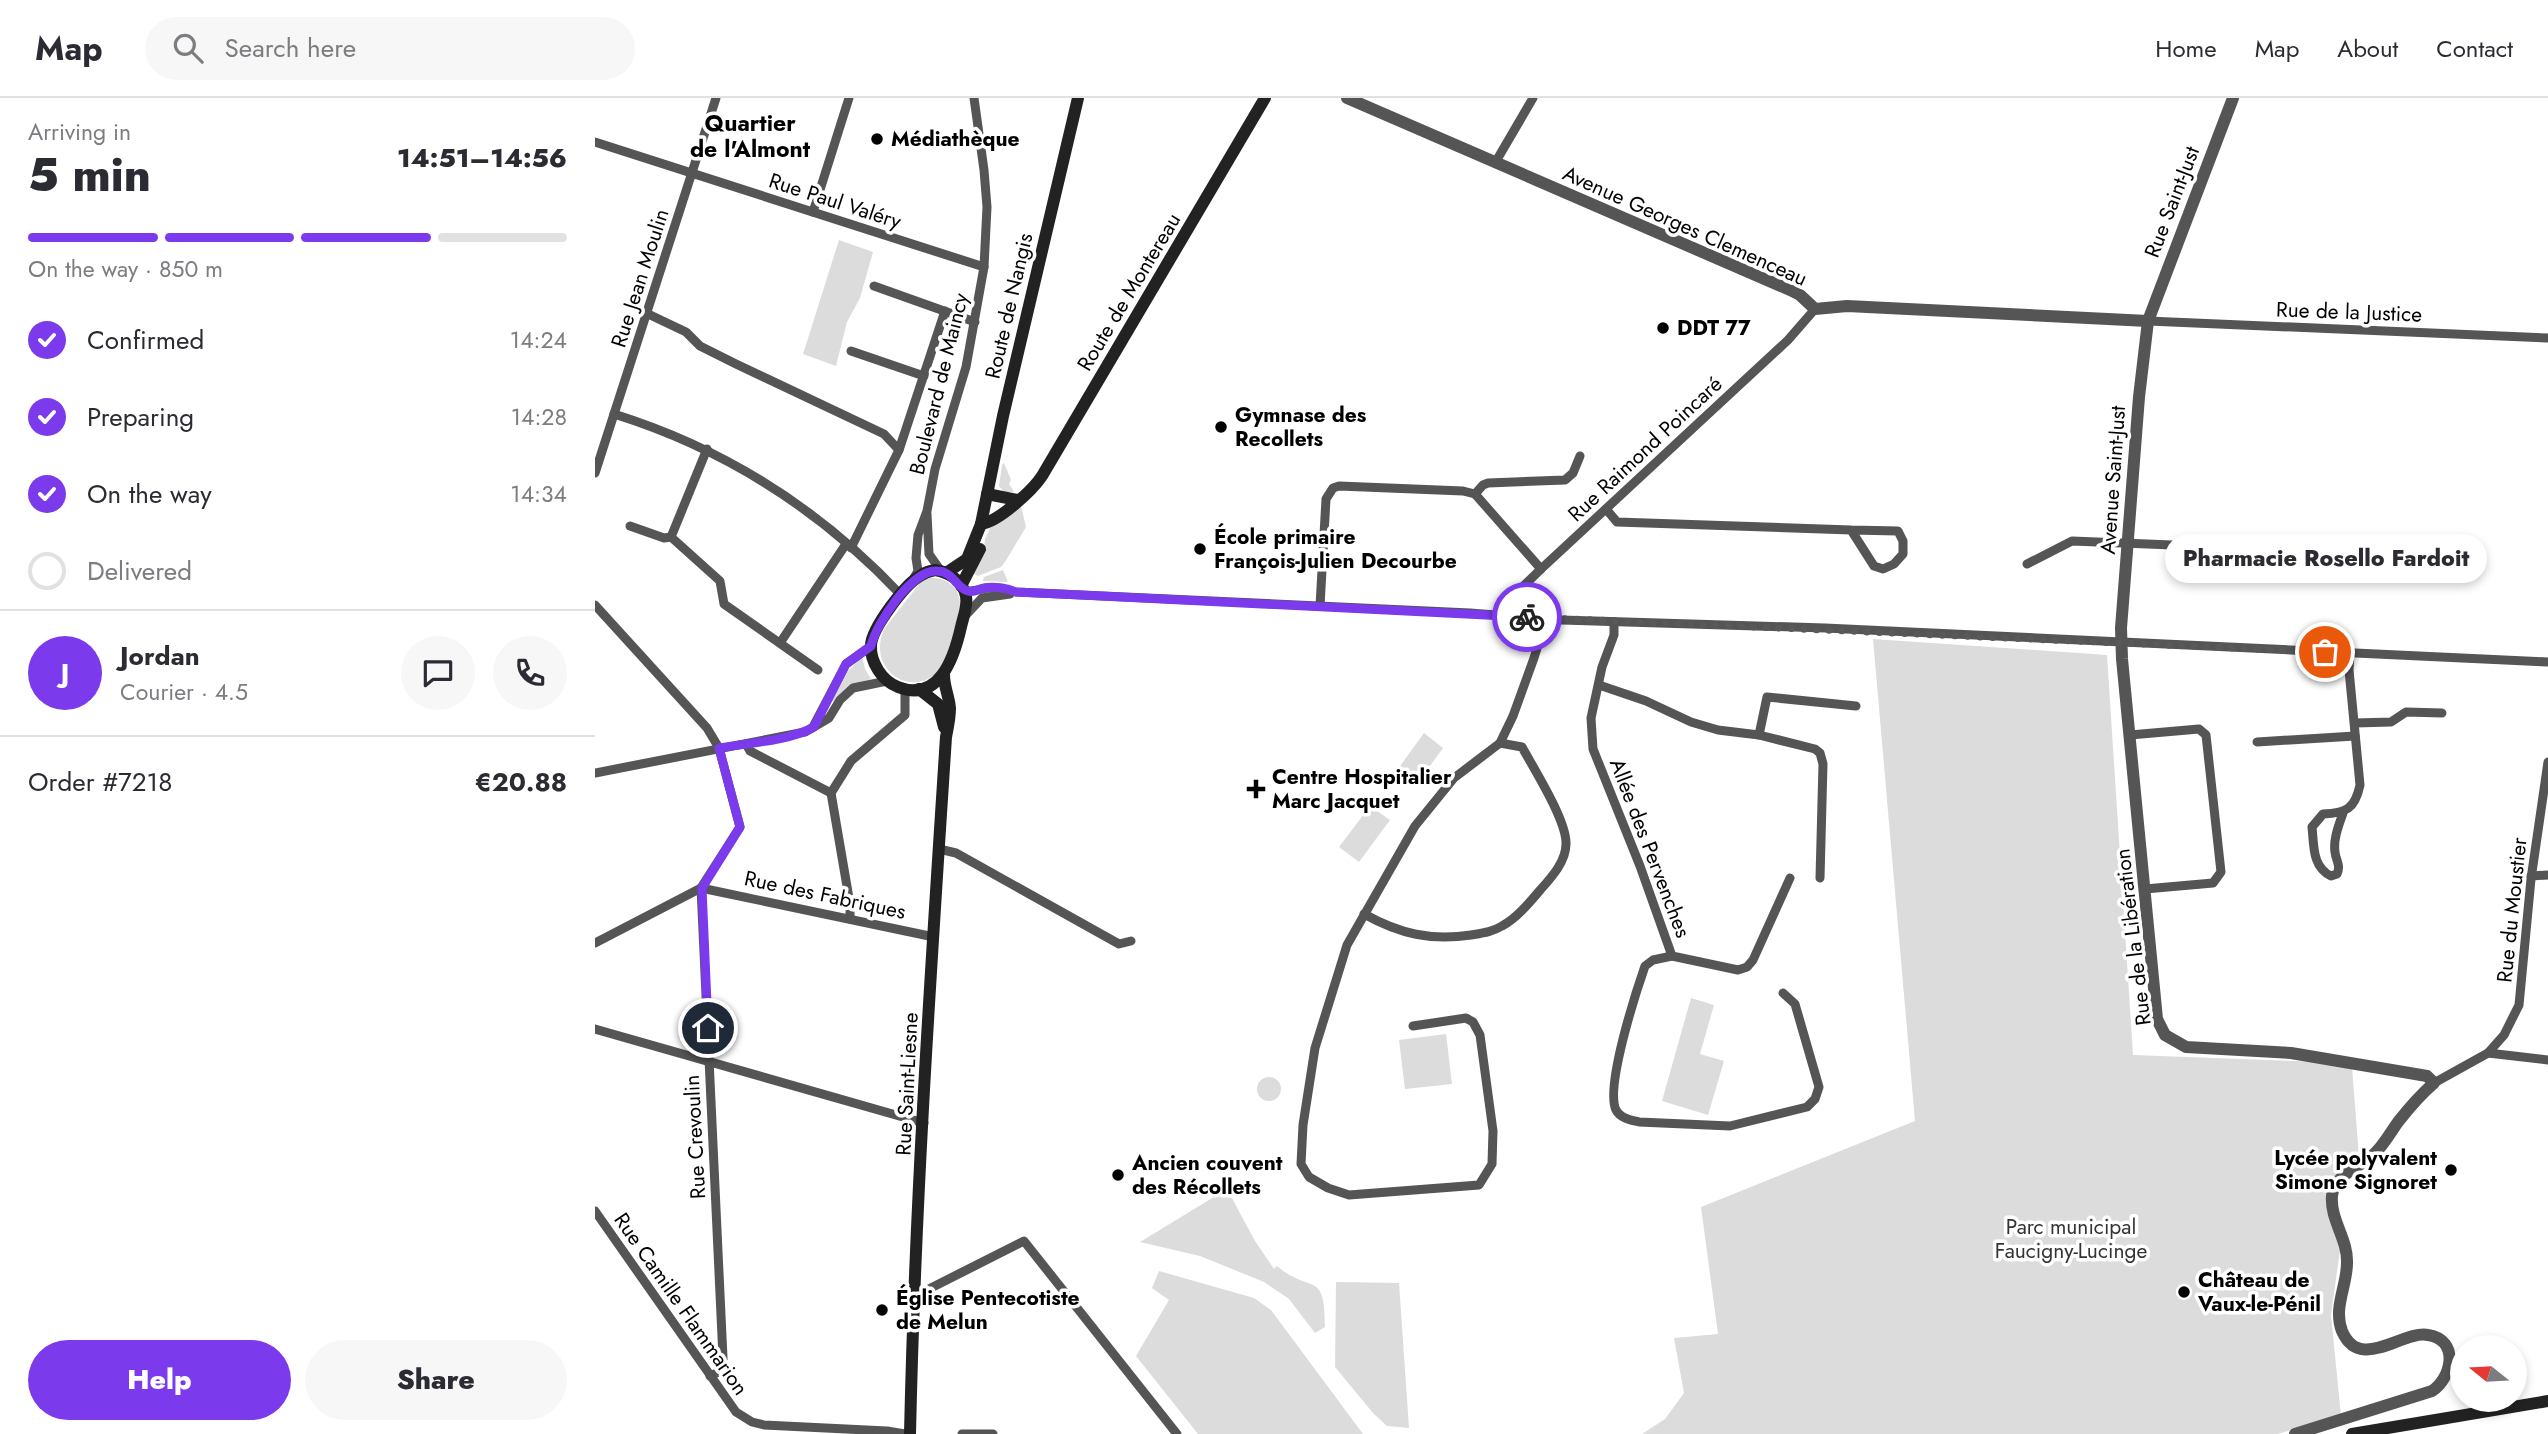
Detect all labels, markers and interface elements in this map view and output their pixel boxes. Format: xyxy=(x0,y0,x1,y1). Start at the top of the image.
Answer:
search box xyxy=(145,17,635,80)
text: Map xyxy=(35,25,103,72)
icon: search xyxy=(169,29,207,67)
text: Search here xyxy=(225,29,356,67)
text: Home xyxy=(2155,31,2217,66)
text: Map xyxy=(2255,31,2299,66)
text: About xyxy=(2337,31,2398,66)
text: Contact xyxy=(2436,31,2513,66)
district label: Quartier de l'Almont xyxy=(690,106,811,166)
text: Arriving in xyxy=(28,115,131,149)
place label: Médiathèque xyxy=(891,124,1020,154)
marker: Médiathèque xyxy=(869,131,885,147)
text: 14:51–14:56 xyxy=(397,139,567,177)
text: 5 min xyxy=(28,142,151,208)
street label: Rue Saint-Just xyxy=(2137,142,2207,262)
street label: Avenue Georges Clemenceau xyxy=(1558,158,1812,294)
street label: Rue Paul Valéry xyxy=(765,165,906,237)
street label: Rue Jean Moulin xyxy=(603,205,677,351)
street label: Route de Montereau xyxy=(1070,207,1188,377)
street label: Route de Nangis xyxy=(978,230,1040,382)
text: On the way · 850 m xyxy=(28,252,223,286)
street label: Boulevard de Maincy xyxy=(902,289,976,478)
street label: Rue de la Justice xyxy=(2275,294,2423,330)
place label: DDT 77 xyxy=(1677,313,1751,343)
marker: DDT 77 xyxy=(1655,320,1671,336)
icon: check xyxy=(28,321,66,359)
text: Confirmed xyxy=(87,321,204,359)
text: 14:24 xyxy=(510,323,567,357)
street label: Rue Raimond Poincaré xyxy=(1561,369,1729,529)
icon: check xyxy=(28,398,66,436)
text: Preparing xyxy=(87,398,194,436)
text: 14:28 xyxy=(511,400,567,434)
place label: Gymnase des Recollets xyxy=(1235,400,1367,454)
street label: Avenue Saint-Just xyxy=(2093,405,2133,555)
marker: Gymnase des Recollets xyxy=(1213,419,1229,435)
icon: check xyxy=(28,475,66,513)
text: On the way xyxy=(87,475,212,513)
text: 14:34 xyxy=(510,477,567,511)
place label: École primaire François-Julien Decourbe xyxy=(1214,522,1457,576)
callout: Pharmacie Rosello Fardoit xyxy=(2164,533,2486,582)
marker: École primaire François-Julien Decourbe xyxy=(1192,541,1208,557)
text: Pharmacie Rosello Fardoit xyxy=(2183,541,2469,575)
text: Delivered xyxy=(87,552,192,590)
courier xyxy=(1492,582,1562,652)
icon: bike xyxy=(1508,598,1546,636)
pin xyxy=(2295,622,2355,682)
icon: bag xyxy=(2306,633,2344,671)
button: chat xyxy=(401,636,475,710)
button: phone xyxy=(493,636,567,710)
text: Jordan xyxy=(120,637,200,675)
text: J xyxy=(61,654,69,692)
text: Courier · 4.5 xyxy=(120,675,248,709)
street label: Allée des Pervenches xyxy=(1602,754,1698,942)
place label: Centre Hospitalier Marc Jacquet xyxy=(1272,762,1452,816)
text: Order #7218 xyxy=(28,763,172,801)
text: €20.88 xyxy=(475,763,567,801)
marker: Centre Hospitalier Marc Jacquet xyxy=(1246,779,1266,799)
street label: Rue du Moustier xyxy=(2489,835,2535,984)
street label: Rue de la Libération xyxy=(2107,847,2159,1027)
street label: Rue des Fabriques xyxy=(742,863,908,927)
pin xyxy=(678,998,738,1058)
icon: home xyxy=(689,1009,727,1047)
street label: Rue Saint-Liesne xyxy=(888,1011,926,1156)
street label: Rue Crevoulin xyxy=(677,1074,713,1200)
place label: Lycée polyvalent Simone Signoret xyxy=(2274,1143,2437,1197)
place label: Ancien couvent des Récollets xyxy=(1131,1148,1283,1202)
marker: Lycée polyvalent Simone Signoret xyxy=(2443,1162,2459,1178)
marker: Ancien couvent des Récollets xyxy=(1110,1167,1126,1183)
street label: Rue Camille Flammarion xyxy=(607,1207,755,1401)
park label: Parc municipal Faucigny-Lucinge xyxy=(1995,1212,2147,1266)
place label: Château de Vaux-le-Pénil xyxy=(2197,1265,2321,1319)
place label: Église Pentecotiste de Melun xyxy=(896,1283,1080,1337)
marker: Château de Vaux-le-Pénil xyxy=(2176,1284,2192,1300)
marker: Église Pentecotiste de Melun xyxy=(874,1302,890,1318)
north arrow xyxy=(2450,1335,2527,1412)
map controls xyxy=(2450,1335,2527,1412)
button: Help xyxy=(28,1340,291,1420)
button: Share xyxy=(305,1340,567,1420)

